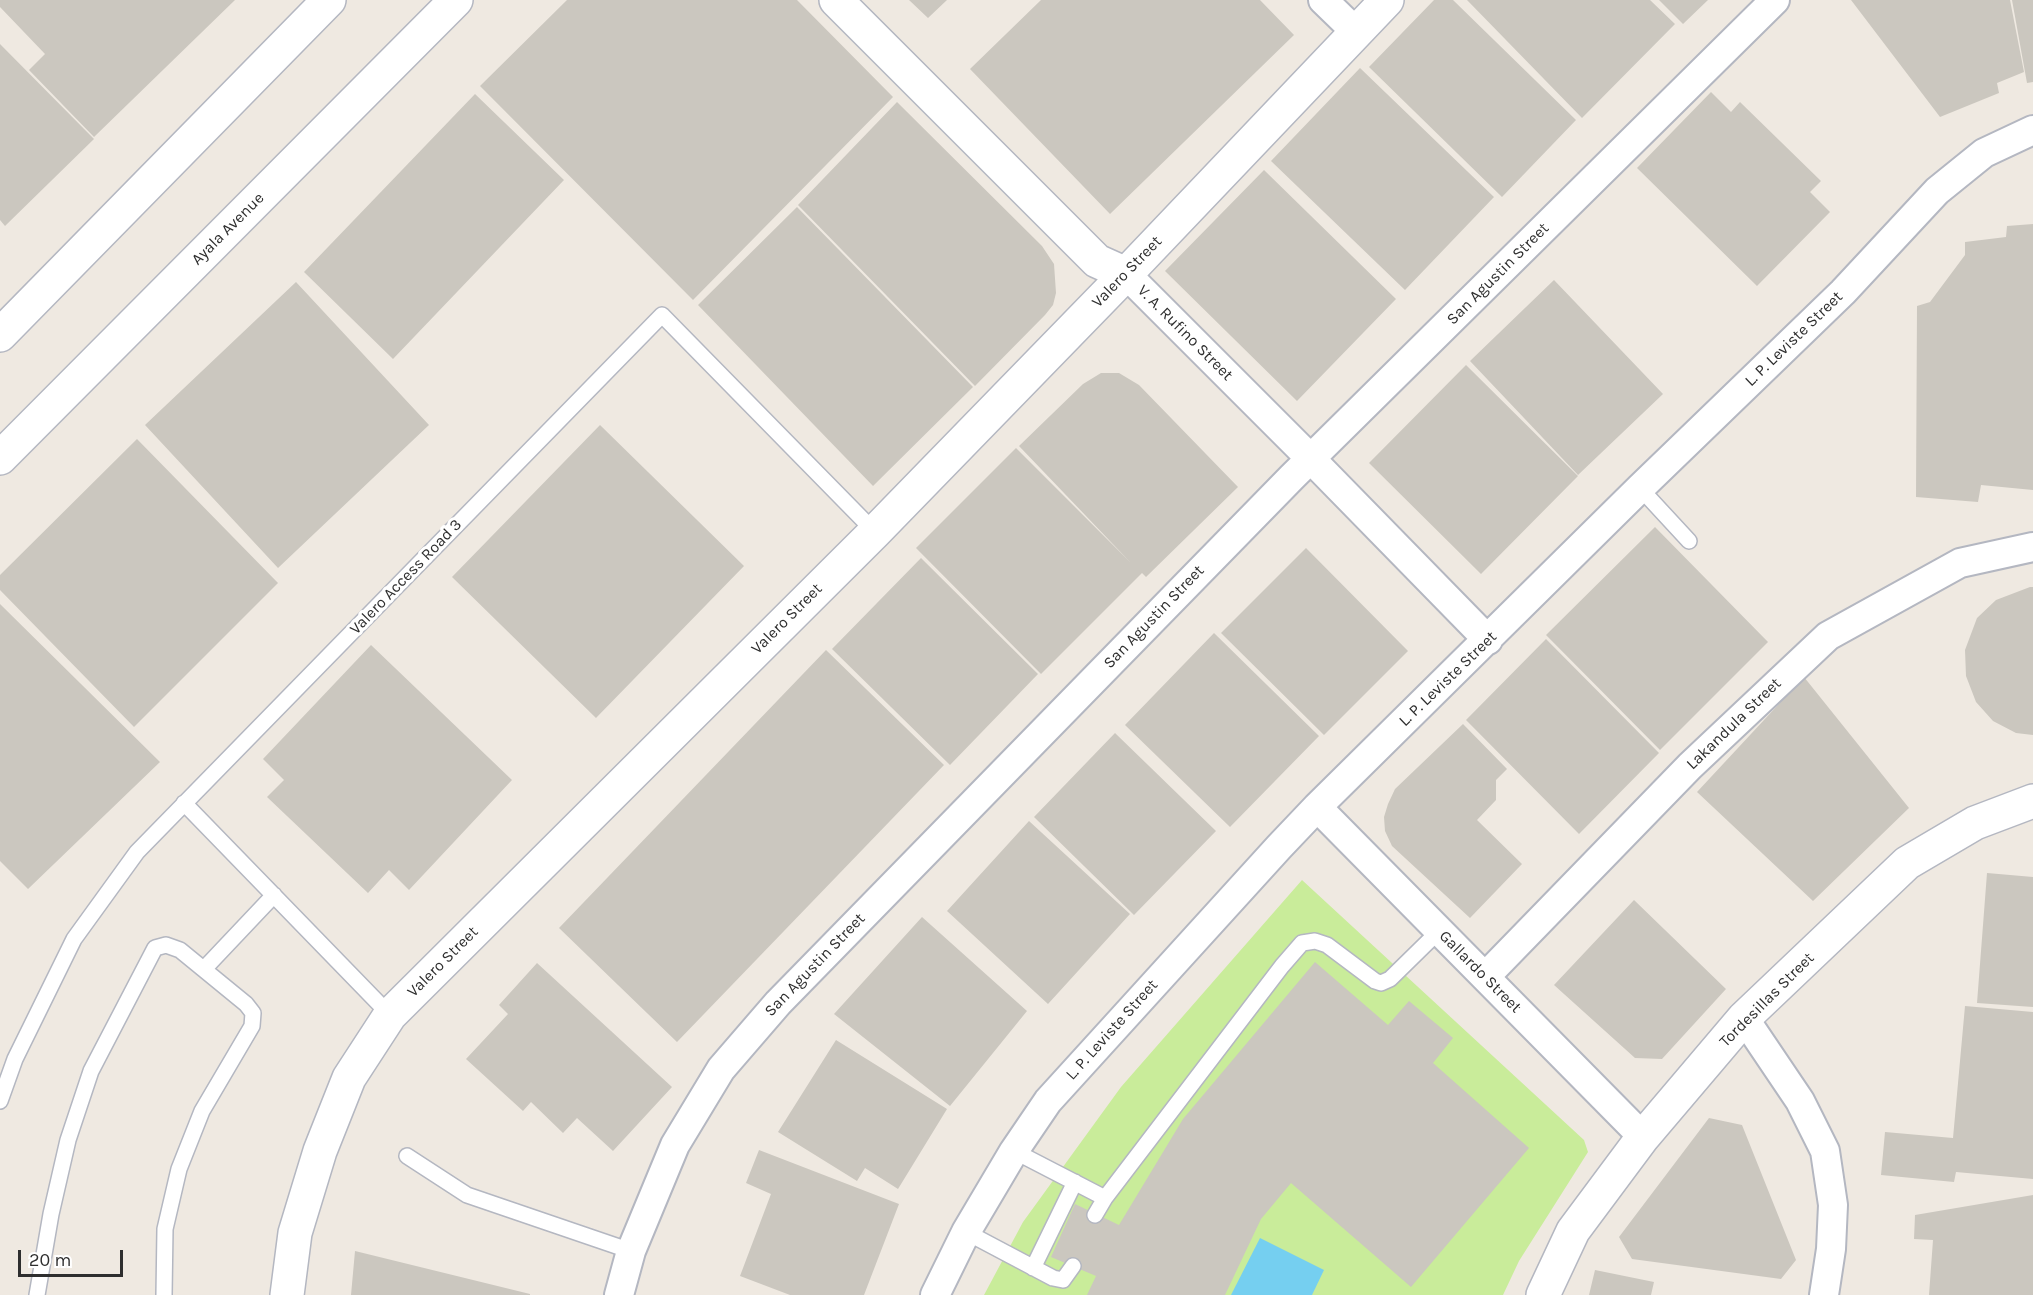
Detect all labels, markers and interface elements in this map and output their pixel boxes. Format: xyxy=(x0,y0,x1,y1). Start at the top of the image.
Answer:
street label: Ayala Avenue xyxy=(188,189,268,269)
street label: San Agustin Street xyxy=(1443,219,1553,329)
street label: Valero Street xyxy=(1088,232,1166,312)
street label: V. A. Rufino Street xyxy=(1133,281,1237,385)
street label: L. P. Leviste Street xyxy=(1741,287,1847,391)
street label: Valero Access Road 3 xyxy=(346,515,466,639)
street label: San Agustin Street xyxy=(1100,561,1208,673)
street label: Valero Street xyxy=(748,580,826,658)
street label: L. P. Leviste Street xyxy=(1395,627,1501,731)
street label: Lakandula Street xyxy=(1683,674,1785,774)
street label: San Agustin Street xyxy=(761,909,869,1021)
street label: Valero Street xyxy=(404,923,482,1001)
street label: Gallardo Street xyxy=(1435,927,1525,1017)
street label: Tordesillas Street xyxy=(1716,949,1818,1051)
street label: L. P. Leviste Street xyxy=(1062,976,1162,1084)
scale bar xyxy=(21,1238,126,1276)
text: 20 m xyxy=(29,1249,71,1271)

